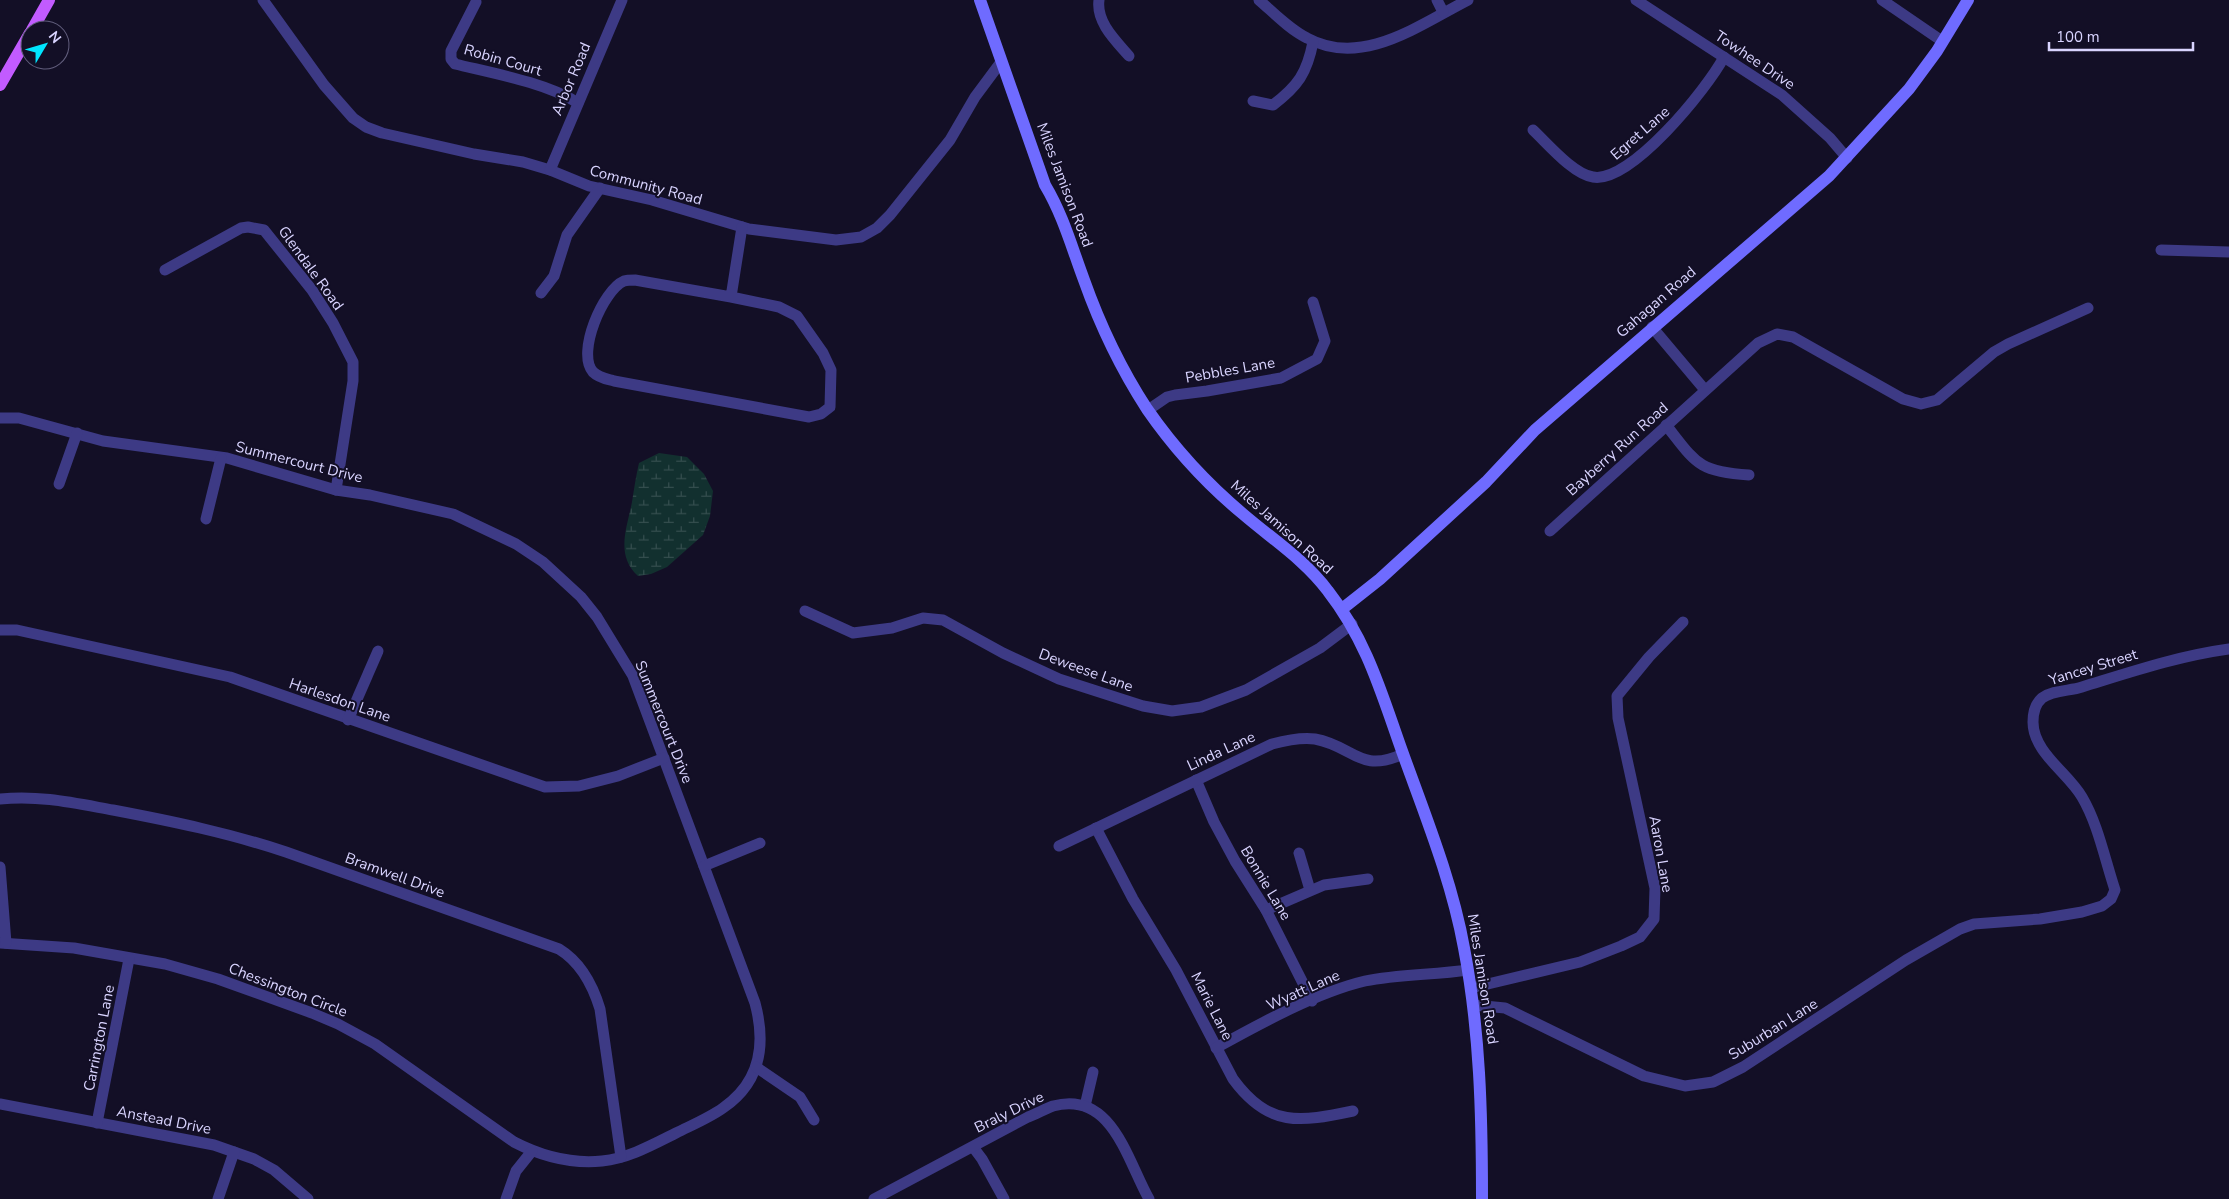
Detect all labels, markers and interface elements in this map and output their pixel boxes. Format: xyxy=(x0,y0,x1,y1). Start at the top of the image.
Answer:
north arrow xyxy=(20,20,70,70)
scale bar xyxy=(2049,20,2193,52)
street label: Towhee Drive xyxy=(1711,26,1799,94)
text: N xyxy=(44,27,66,47)
text: 100 m xyxy=(2056,27,2100,47)
street label: Robin Court xyxy=(462,39,545,81)
street label: Arbor Road xyxy=(547,39,595,119)
street label: Egret Lane xyxy=(1606,102,1674,164)
street label: Miles Jamison Road xyxy=(1032,120,1098,250)
street label: Community Road xyxy=(587,160,705,210)
street label: Glendale Road xyxy=(274,222,348,314)
street label: Gahagan Road xyxy=(1612,262,1700,342)
street label: Pebbles Lane xyxy=(1184,352,1276,388)
street label: Bayberry Run Road xyxy=(1562,398,1672,500)
street label: Summercourt Drive xyxy=(233,437,365,488)
street label: Miles Jamison Road xyxy=(1226,476,1338,578)
street label: Deweese Lane xyxy=(1036,644,1136,696)
street label: Yancey Street xyxy=(2045,644,2140,690)
street label: Summercourt Drive xyxy=(630,658,698,786)
street label: Harlesdon Lane xyxy=(286,673,394,727)
street label: Linda Lane xyxy=(1184,726,1258,776)
street label: Aaron Lane xyxy=(1644,814,1678,894)
street label: Bonnie Lane xyxy=(1236,842,1296,924)
street label: Bramwell Drive xyxy=(342,848,448,902)
street label: Miles Jamison Road xyxy=(1463,912,1503,1046)
street label: Chessington Circle xyxy=(226,958,350,1022)
street label: Wyatt Lane xyxy=(1263,965,1343,1015)
street label: Marie Lane xyxy=(1186,968,1238,1044)
street label: Carrington Lane xyxy=(79,983,119,1093)
street label: Suburban Lane xyxy=(1725,994,1821,1064)
street label: Braly Drive xyxy=(971,1087,1047,1137)
street label: Anstead Drive xyxy=(115,1101,213,1139)

